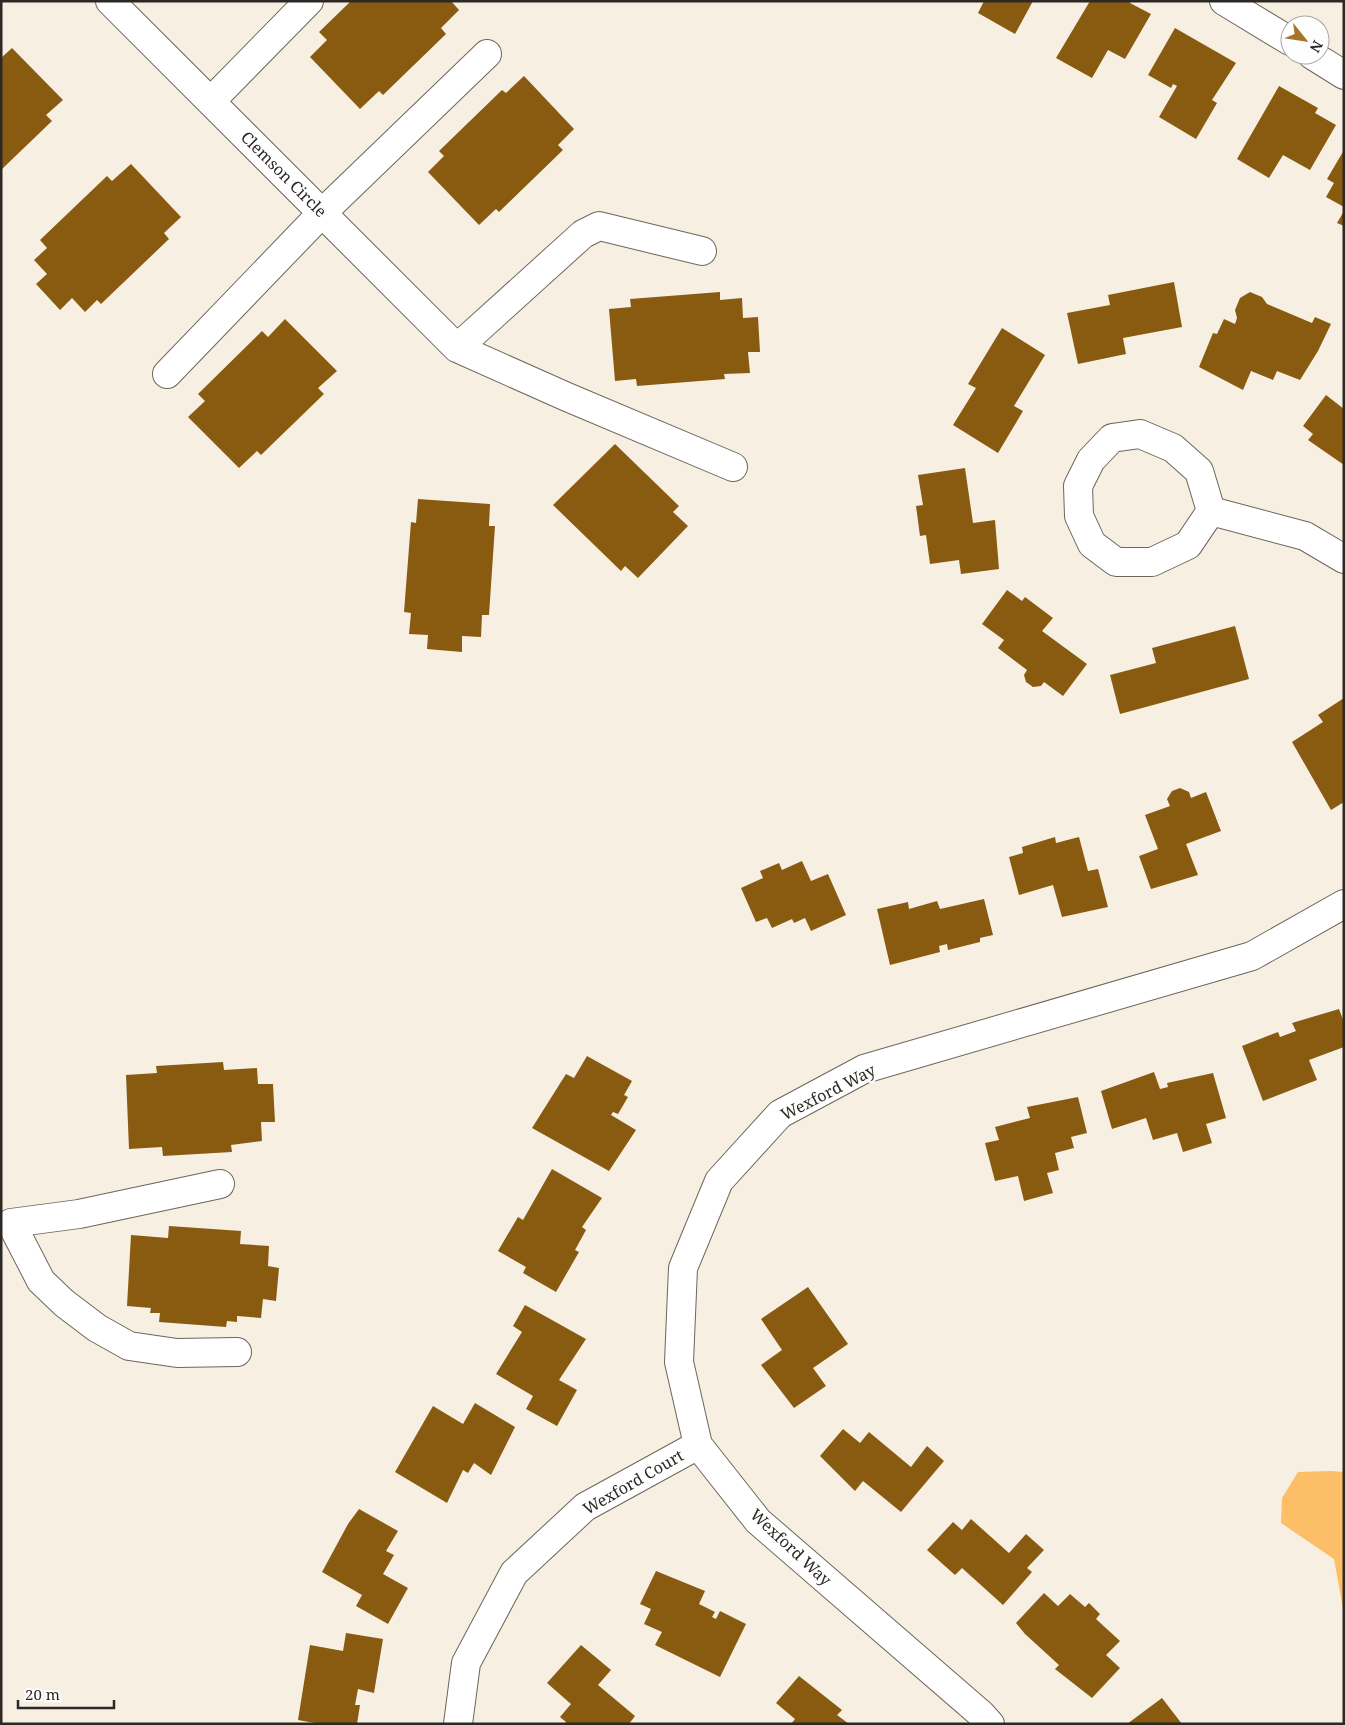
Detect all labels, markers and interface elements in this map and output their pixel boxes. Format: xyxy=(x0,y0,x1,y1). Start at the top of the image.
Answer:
north arrow xyxy=(1280,15,1330,65)
text: N xyxy=(1306,37,1328,56)
street label: Clemson Circle xyxy=(236,126,332,222)
street label: Wexford Way xyxy=(777,1058,880,1125)
street label: Wexford Court xyxy=(579,1444,688,1520)
street label: Wexford Way xyxy=(746,1504,837,1591)
scale bar xyxy=(18,1678,114,1710)
text: 20 m xyxy=(25,1684,60,1704)

